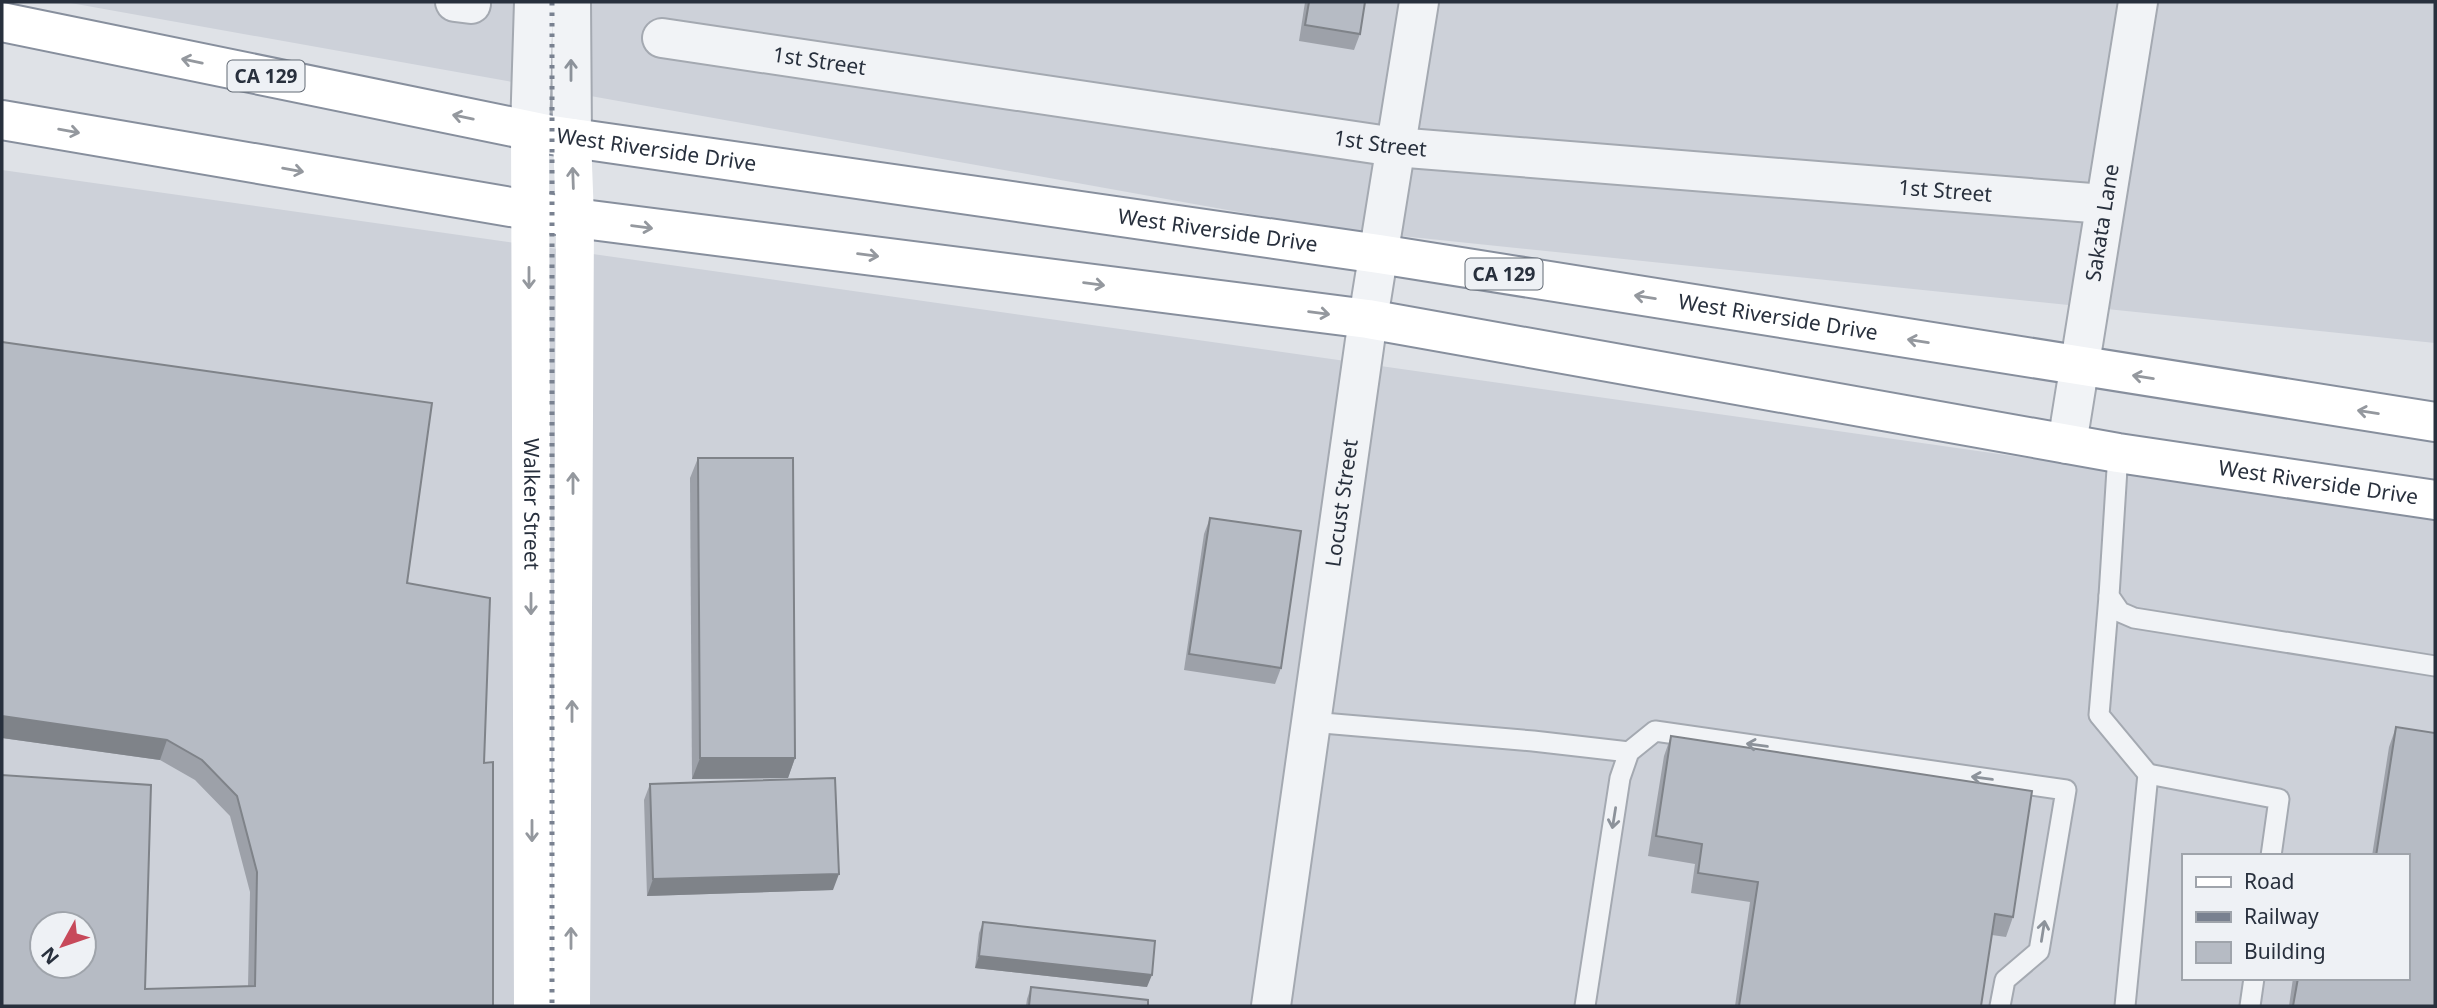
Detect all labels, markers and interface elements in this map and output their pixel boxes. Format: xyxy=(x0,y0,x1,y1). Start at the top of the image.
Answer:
street label: 1st Street xyxy=(771,40,868,81)
one-way arrow xyxy=(181,54,204,68)
one-way arrow xyxy=(564,59,578,82)
road number: CA 129 xyxy=(228,60,304,92)
one-way arrow xyxy=(452,110,475,124)
street label: West Riverside Drive xyxy=(555,121,758,177)
street label: 1st Street xyxy=(1332,123,1428,163)
one-way arrow xyxy=(57,125,80,139)
street label: Sakata Lane xyxy=(2078,162,2125,284)
one-way arrow xyxy=(281,164,304,177)
one-way arrow xyxy=(567,167,580,190)
street label: 1st Street xyxy=(1897,173,1994,208)
street label: West Riverside Drive xyxy=(1116,202,1320,258)
one-way arrow xyxy=(630,220,653,233)
one-way arrow xyxy=(856,249,879,262)
road number: CA 129 xyxy=(1466,258,1542,290)
one-way arrow xyxy=(522,267,536,290)
one-way arrow xyxy=(1082,278,1105,291)
street label: West Riverside Drive xyxy=(1676,287,1880,346)
one-way arrow xyxy=(1635,290,1657,303)
one-way arrow xyxy=(1307,306,1330,319)
one-way arrow xyxy=(1908,334,1930,347)
one-way arrow xyxy=(2132,370,2155,383)
one-way arrow xyxy=(2357,405,2380,418)
street label: Locust Street xyxy=(1318,437,1364,568)
street label: Walker Street xyxy=(518,438,547,571)
street label: West Riverside Drive xyxy=(2217,453,2420,510)
one-way arrow xyxy=(566,472,580,495)
one-way arrow xyxy=(524,592,538,615)
one-way arrow xyxy=(565,699,579,722)
one-way arrow xyxy=(1746,738,1769,751)
one-way arrow xyxy=(1972,771,1994,784)
one-way arrow xyxy=(1607,806,1620,829)
one-way arrow xyxy=(525,820,539,843)
legend xyxy=(2182,854,2409,980)
text: Road xyxy=(2244,867,2294,895)
text: Railway xyxy=(2244,902,2319,930)
north arrow xyxy=(28,910,98,980)
one-way arrow xyxy=(2037,920,2050,942)
one-way arrow xyxy=(564,927,578,950)
text: Building xyxy=(2244,937,2326,965)
text: N xyxy=(35,942,65,970)

